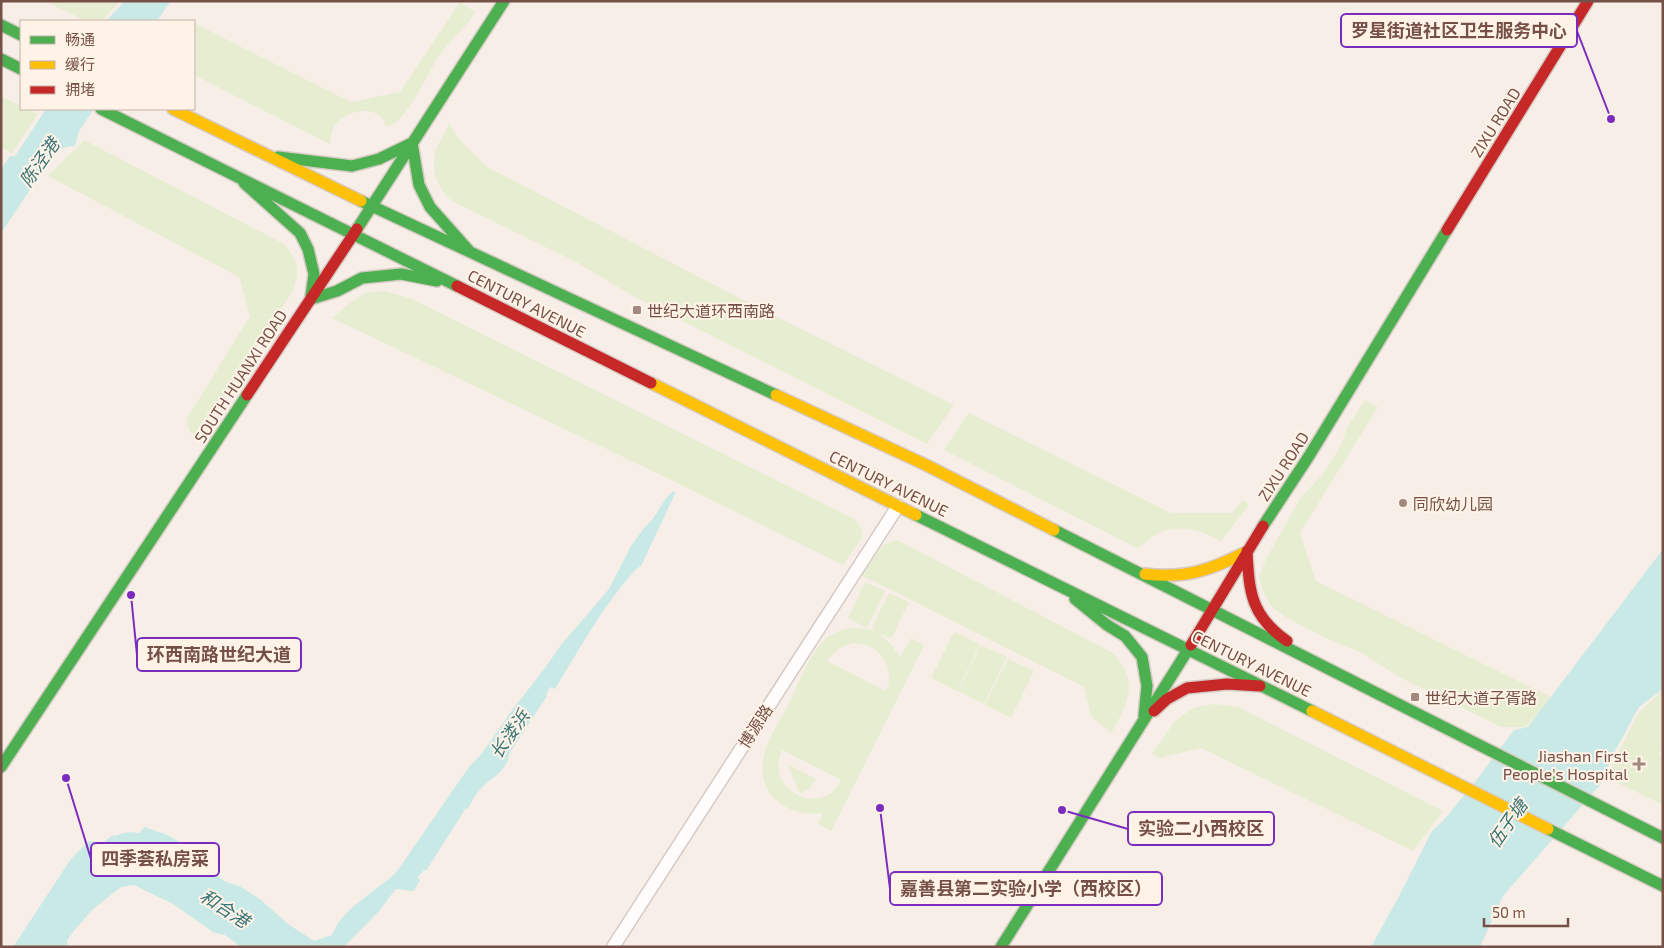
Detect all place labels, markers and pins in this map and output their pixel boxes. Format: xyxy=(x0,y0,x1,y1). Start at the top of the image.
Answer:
callout: 罗星街道社区卫生服务中心 xyxy=(1341,14,1577,47)
place label: 世纪大道环西南路 xyxy=(647,301,775,320)
marker: 世纪大道环西南路 xyxy=(631,304,643,316)
place label: 同欣幼儿园 xyxy=(1413,494,1493,513)
marker: 同欣幼儿园 xyxy=(1397,497,1409,509)
callout: 环西南路世纪大道 xyxy=(137,638,301,671)
place label: 世纪大道子胥路 xyxy=(1425,688,1537,707)
marker: 世纪大道子胥路 xyxy=(1409,691,1421,703)
place label: Jiashan First People's Hospital xyxy=(1503,746,1628,783)
marker: Jiashan First People's Hospital xyxy=(1632,757,1646,771)
callout: 实验二小西校区 xyxy=(1128,812,1274,845)
callout: 四季荟私房菜 xyxy=(91,843,219,876)
callout: 嘉善县第二实验小学（西校区） xyxy=(890,872,1162,905)

